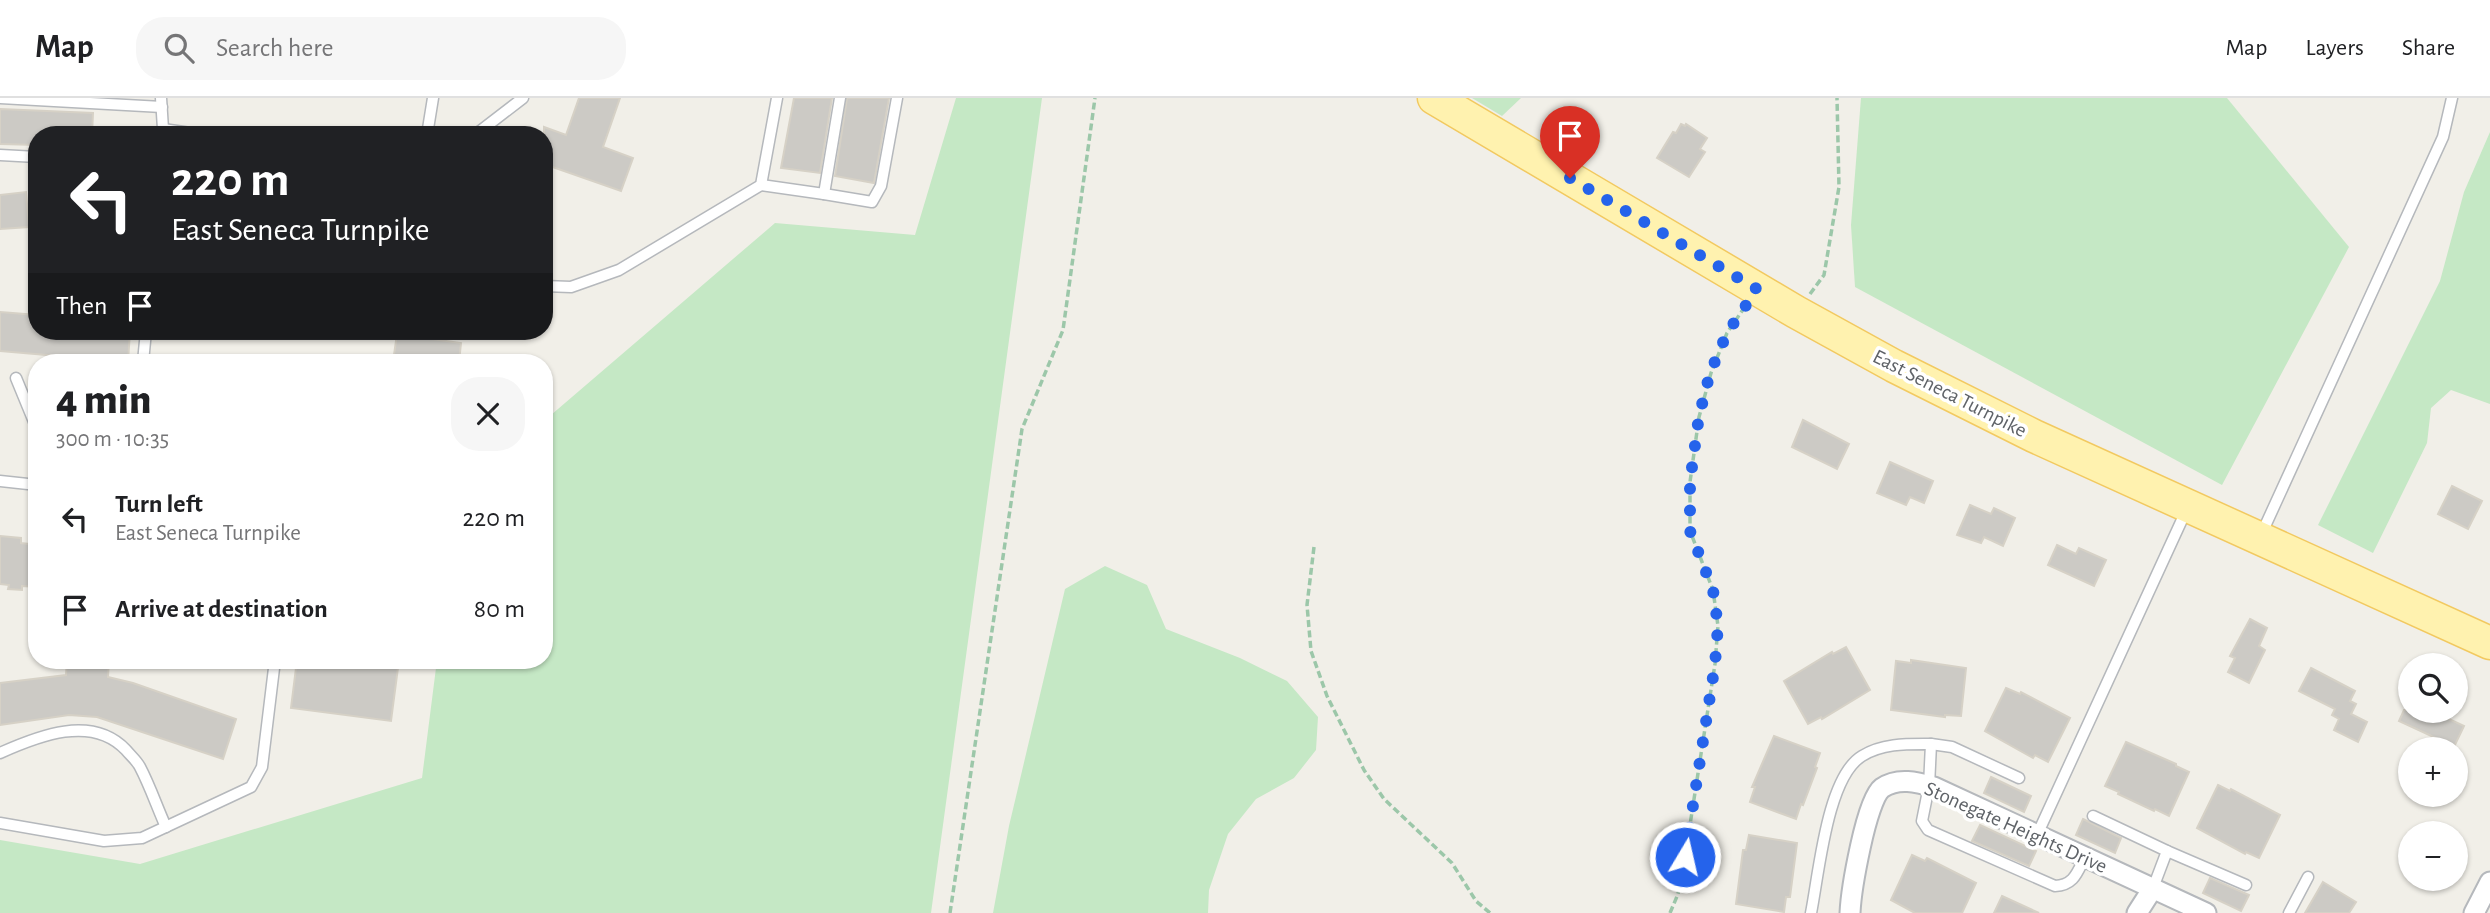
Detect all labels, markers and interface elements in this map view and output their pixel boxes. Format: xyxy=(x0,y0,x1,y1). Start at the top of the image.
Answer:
search box xyxy=(136,17,626,80)
icon: search xyxy=(160,29,198,67)
text: Map xyxy=(35,31,94,64)
text: Search here xyxy=(216,35,334,61)
text: Map xyxy=(2225,36,2267,60)
text: Layers xyxy=(2305,36,2364,60)
text: Share xyxy=(2402,36,2455,60)
pin xyxy=(1540,106,1600,178)
icon: arrive xyxy=(1551,117,1589,155)
icon: left xyxy=(56,154,147,245)
text: 220 m xyxy=(171,156,290,205)
text: East Seneca Turnpike xyxy=(171,214,429,246)
icon: arrive xyxy=(121,287,159,325)
text: Then xyxy=(56,293,107,319)
street label: East Seneca Turnpike xyxy=(1869,346,2030,441)
button: close xyxy=(451,377,525,451)
text: 4 min xyxy=(56,379,152,421)
text: 300 m · 10:35 xyxy=(56,428,169,451)
text: Turn left xyxy=(115,491,203,517)
icon: left xyxy=(56,500,94,538)
text: 220 m xyxy=(463,505,525,531)
text: East Seneca Turnpike xyxy=(115,522,301,545)
icon: arrive xyxy=(56,591,94,629)
text: Arrive at destination xyxy=(115,596,328,622)
text: 80 m xyxy=(474,596,525,622)
map controls xyxy=(2398,653,2468,891)
button: search xyxy=(2398,653,2468,723)
button: + xyxy=(2398,737,2468,807)
street label: Stonegate Heights Drive xyxy=(1921,778,2110,877)
position arrow xyxy=(1648,820,1722,894)
button: − xyxy=(2398,821,2468,891)

